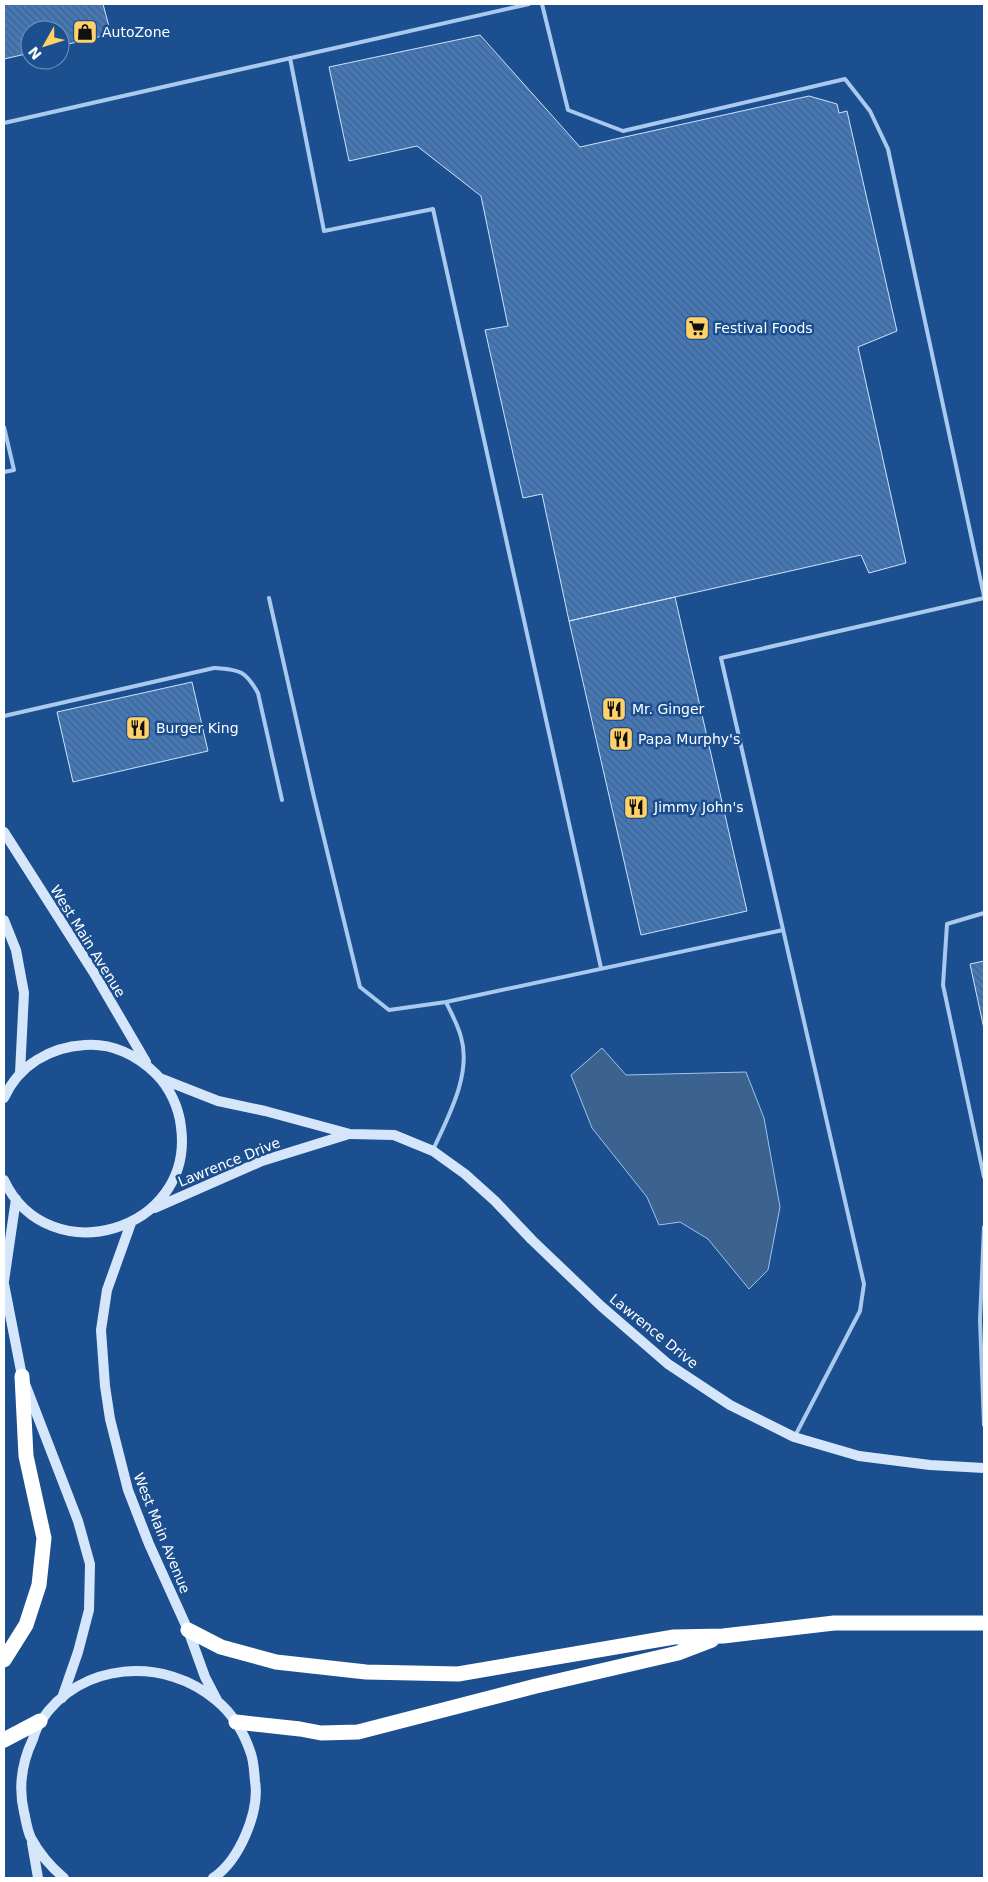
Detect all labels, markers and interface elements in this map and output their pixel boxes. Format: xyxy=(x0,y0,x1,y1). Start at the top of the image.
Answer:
shop icon: AutoZone xyxy=(72,19,98,45)
north arrow xyxy=(20,20,70,70)
place label: AutoZone xyxy=(102,24,170,40)
text: N xyxy=(25,44,45,63)
supermarket icon: Festival Foods xyxy=(684,315,710,341)
place label: Festival Foods xyxy=(714,320,813,336)
restaurant icon: Mr. Ginger xyxy=(601,696,627,722)
place label: Mr. Ginger xyxy=(632,701,705,717)
restaurant icon: Burger King xyxy=(125,715,151,741)
place label: Burger King xyxy=(156,720,239,736)
restaurant icon: Papa Murphy's xyxy=(608,726,634,752)
place label: Papa Murphy's xyxy=(638,731,740,747)
restaurant icon: Jimmy John's xyxy=(623,794,649,820)
place label: Jimmy John's xyxy=(653,799,744,815)
street label: West Main Avenue xyxy=(47,882,129,1000)
street label: Lawrence Drive xyxy=(176,1134,282,1190)
street label: Lawrence Drive xyxy=(607,1291,701,1371)
street label: West Main Avenue xyxy=(130,1470,194,1596)

